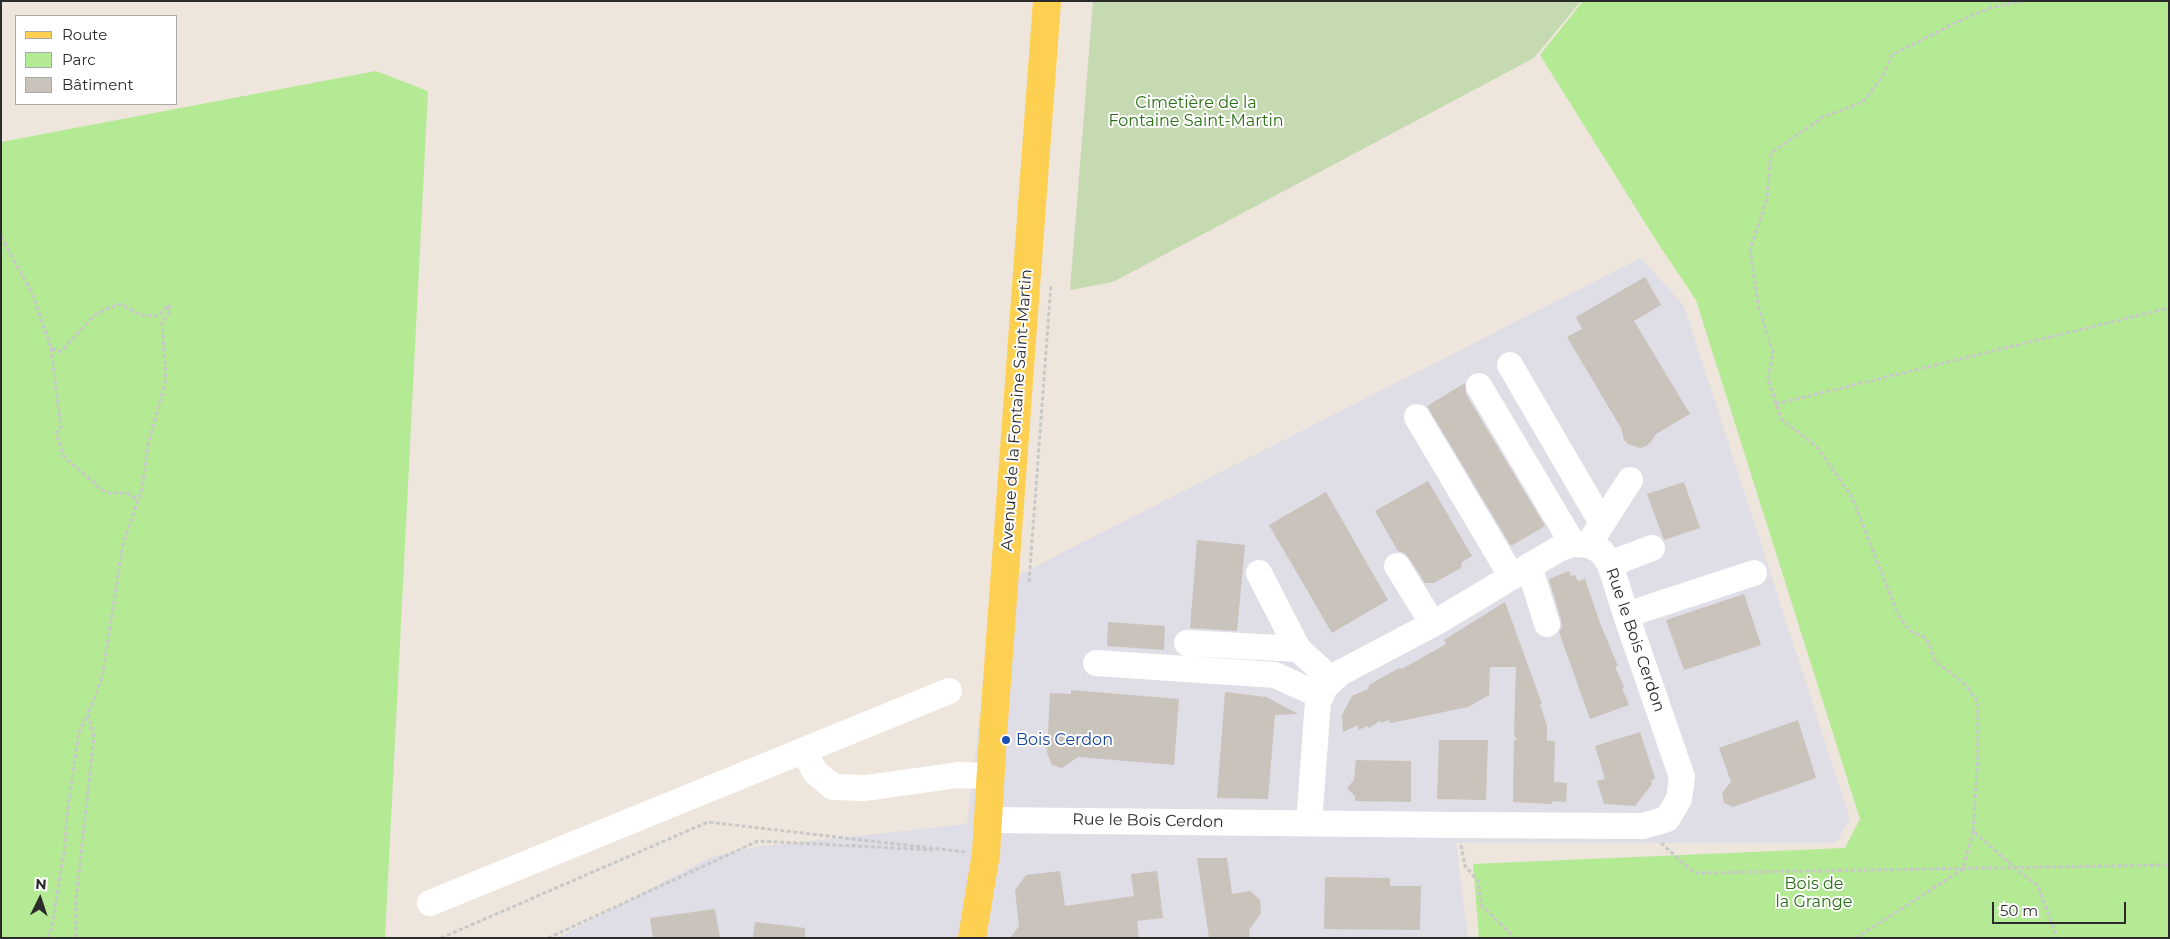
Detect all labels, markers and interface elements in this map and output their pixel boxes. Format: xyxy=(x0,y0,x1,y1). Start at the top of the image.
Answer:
legend xyxy=(15,15,178,105)
text: Route xyxy=(62,25,107,44)
text: Parc xyxy=(62,50,96,69)
text: Bâtiment xyxy=(62,75,134,94)
park label: Cimetière de la Fontaine Saint-Martin xyxy=(1108,93,1284,131)
street label: Avenue de la Fontaine Saint-Martin xyxy=(998,269,1036,551)
street label: Rue le Bois Cerdon xyxy=(1601,565,1669,715)
place label: Bois Cerdon xyxy=(1016,730,1113,750)
marker: Bois Cerdon xyxy=(1000,734,1012,746)
street label: Rue le Bois Cerdon xyxy=(1072,810,1224,832)
north arrow xyxy=(15,874,65,924)
park label: Bois de la Grange xyxy=(1776,874,1852,912)
text: N xyxy=(35,875,47,893)
scale bar xyxy=(1995,892,2129,924)
text: 50 m xyxy=(2000,901,2038,920)

